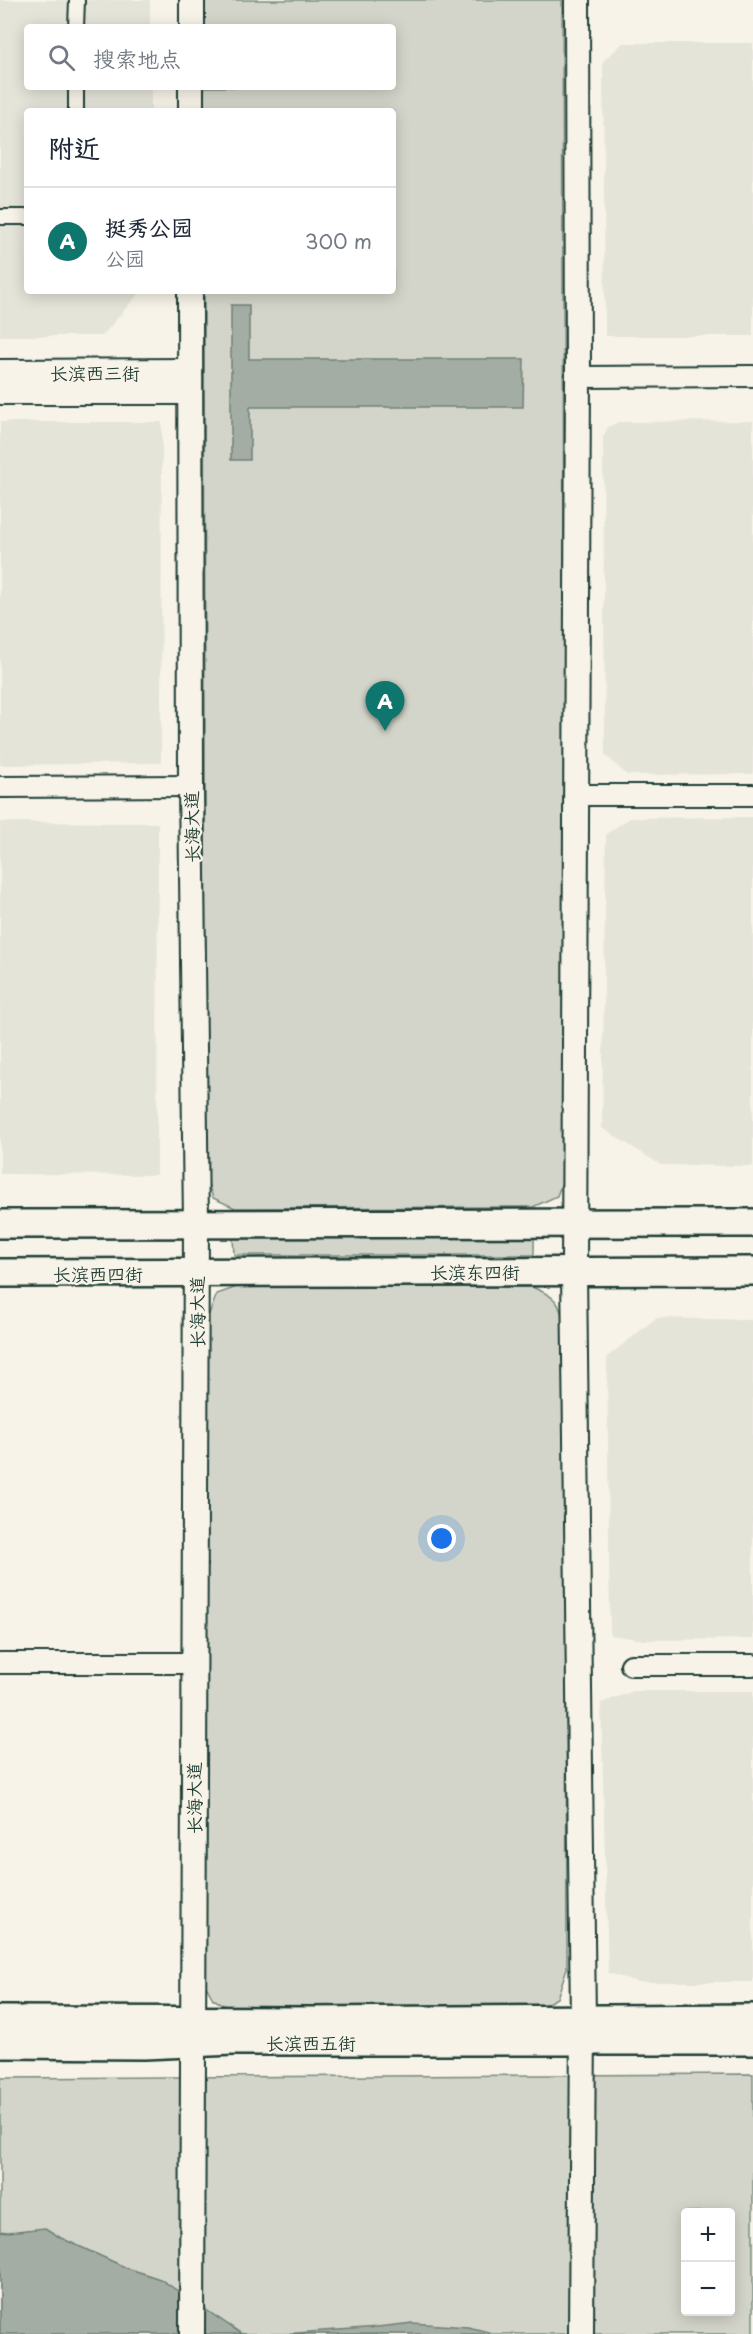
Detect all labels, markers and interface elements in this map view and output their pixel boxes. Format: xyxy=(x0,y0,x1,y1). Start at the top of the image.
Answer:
search box xyxy=(24,24,396,90)
icon: search xyxy=(45,41,78,74)
text: 搜索地点 xyxy=(93,41,181,74)
text: 附近 xyxy=(48,128,100,167)
text: 挺秀公园 xyxy=(105,210,193,243)
text: A xyxy=(60,226,75,256)
text: 300 m xyxy=(305,226,372,256)
text: 公园 xyxy=(105,243,145,273)
street label: 长滨西三街 xyxy=(50,359,140,386)
pin: A xyxy=(366,682,404,731)
street label: 长海大道 xyxy=(177,791,205,863)
street label: 长滨东四街 xyxy=(430,1258,520,1285)
street label: 长滨西四街 xyxy=(53,1260,143,1287)
street label: 长海大道 xyxy=(183,1276,210,1348)
your location xyxy=(427,1524,456,1553)
street label: 长海大道 xyxy=(180,1762,207,1834)
street label: 长滨西五街 xyxy=(266,2029,356,2056)
map controls xyxy=(681,2208,735,2316)
button: + xyxy=(681,2208,735,2262)
button: − xyxy=(681,2262,735,2316)

